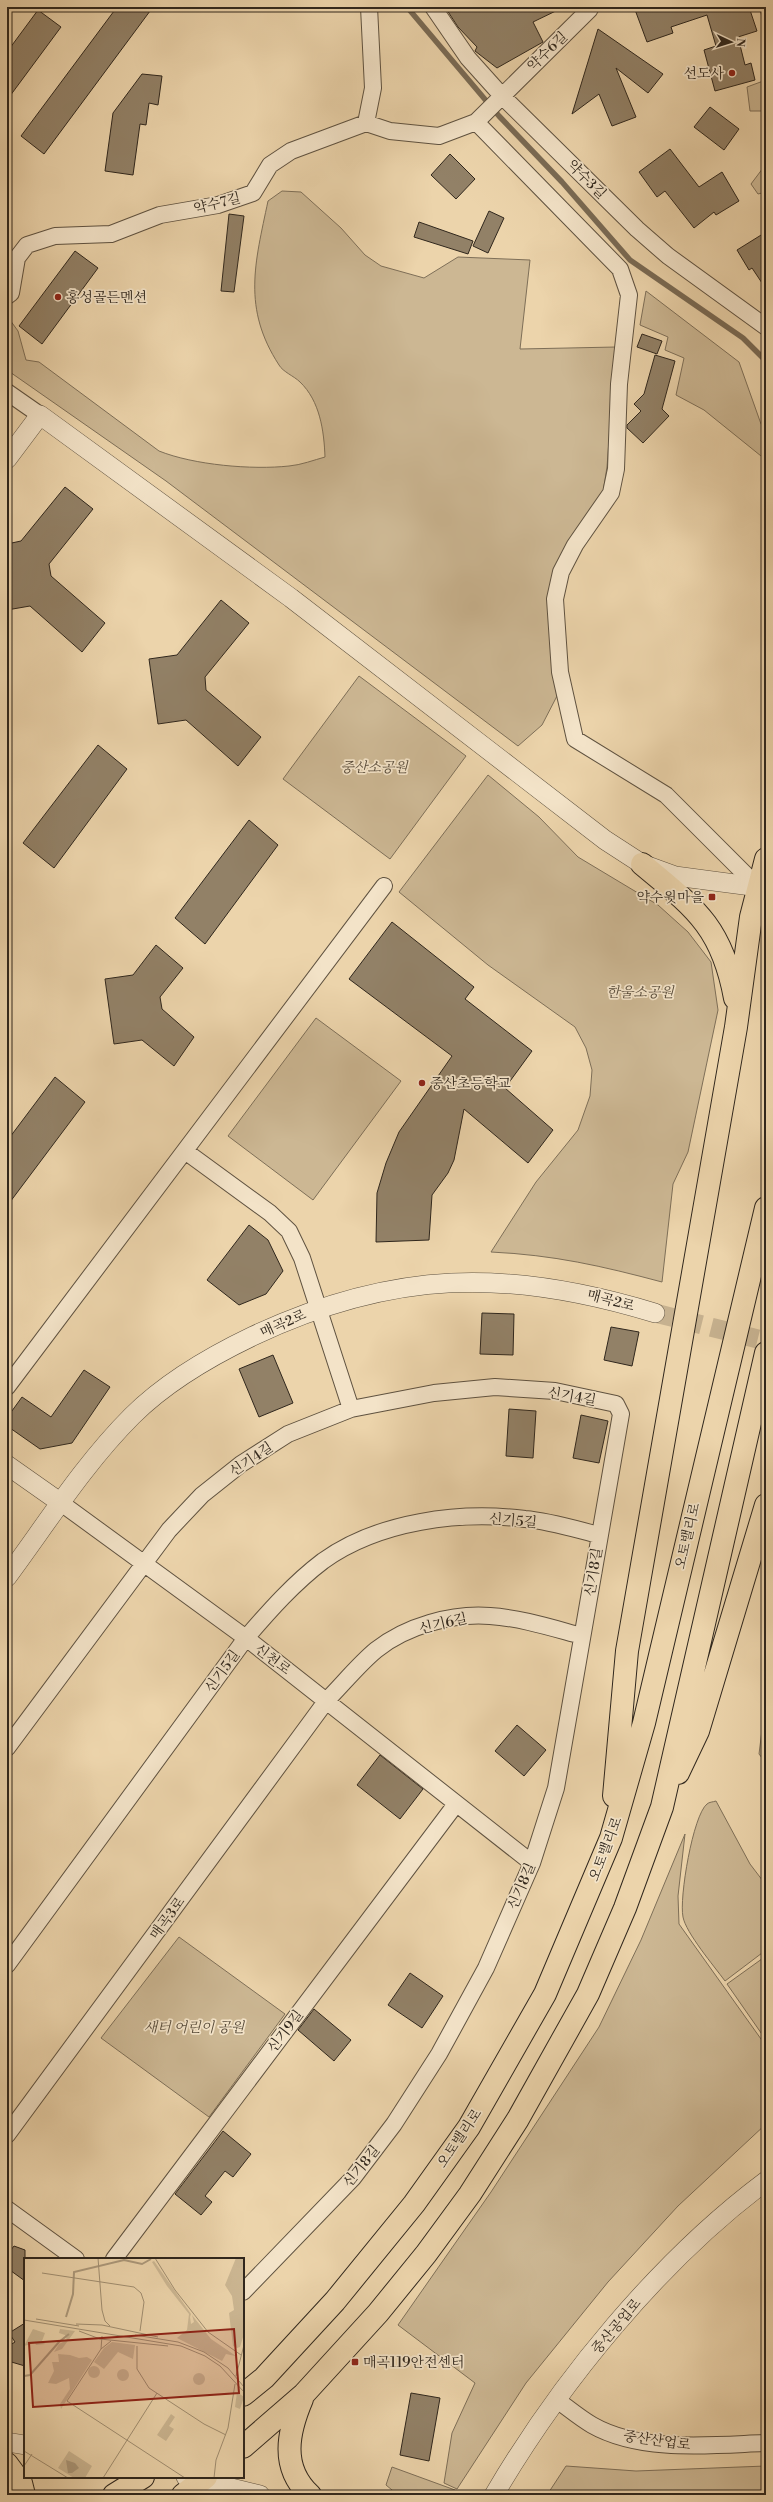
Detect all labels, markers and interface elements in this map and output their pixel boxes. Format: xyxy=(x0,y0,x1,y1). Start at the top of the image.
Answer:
north arrow xyxy=(711,22,751,62)
street label: 약수6길 xyxy=(524,28,572,75)
text: N xyxy=(733,38,747,48)
place label: 선도사 xyxy=(683,65,724,83)
marker: 선도사 xyxy=(727,68,737,78)
street label: 약수3길 xyxy=(563,156,610,203)
street label: 약수7길 xyxy=(192,189,243,218)
place label: 홍성골든멘션 xyxy=(66,289,147,307)
marker: 홍성골든멘션 xyxy=(53,292,63,302)
park label: 중산소공원 xyxy=(340,759,409,777)
place label: 약수윗마을 xyxy=(636,889,704,907)
marker: 약수윗마을 xyxy=(707,892,717,902)
park label: 한울소공원 xyxy=(606,984,675,1002)
place label: 중산초등학교 xyxy=(430,1075,512,1093)
marker: 중산초등학교 xyxy=(417,1078,427,1088)
street label: 매곡2로 xyxy=(585,1286,637,1316)
street label: 매곡2로 xyxy=(258,1306,310,1342)
street label: 신기4길 xyxy=(546,1384,597,1410)
street label: 신기4길 xyxy=(226,1439,277,1481)
street label: 오토밸리로 xyxy=(672,1501,704,1571)
street label: 신기5길 xyxy=(488,1510,538,1532)
street label: 신기8길 xyxy=(581,1546,607,1598)
street label: 신기6길 xyxy=(417,1610,469,1638)
street label: 신천로 xyxy=(251,1640,294,1679)
street label: 신기5길 xyxy=(201,1647,244,1696)
street label: 오토밸리로 xyxy=(585,1814,627,1884)
street label: 신기8길 xyxy=(504,1860,540,1913)
street label: 매곡3로 xyxy=(146,1893,190,1943)
street label: 신기9길 xyxy=(264,2007,308,2057)
park label: 새터 어린이 공원 xyxy=(144,2019,246,2037)
street label: 오토밸리로 xyxy=(433,2105,486,2172)
street label: 신기8길 xyxy=(339,2142,384,2191)
inset map xyxy=(24,2258,244,2478)
street label: 중산공업로 xyxy=(588,2295,646,2358)
place label: 매곡119안전센터 xyxy=(363,2354,465,2372)
marker: 매곡119안전센터 xyxy=(350,2357,360,2367)
street label: 중산산업로 xyxy=(622,2427,692,2455)

